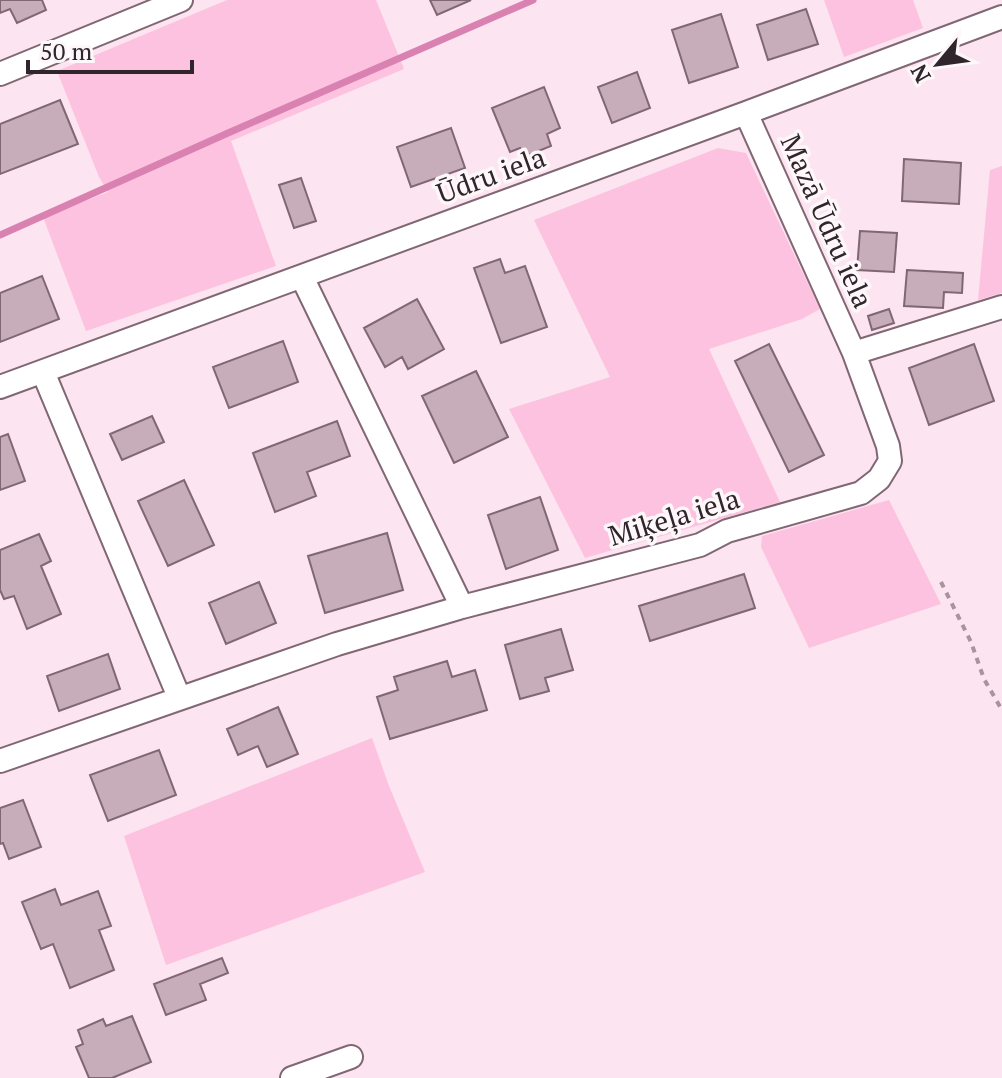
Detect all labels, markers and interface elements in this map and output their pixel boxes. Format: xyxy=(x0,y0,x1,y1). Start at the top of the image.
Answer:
scale bar xyxy=(28,24,192,74)
north arrow xyxy=(898,24,978,104)
text: 50 m xyxy=(40,35,92,67)
text: N xyxy=(903,59,937,88)
street label: Mazā Ūdru iela xyxy=(773,128,882,313)
street label: Ūdru iela xyxy=(431,138,550,211)
street label: Miķeļa iela xyxy=(604,479,744,554)

